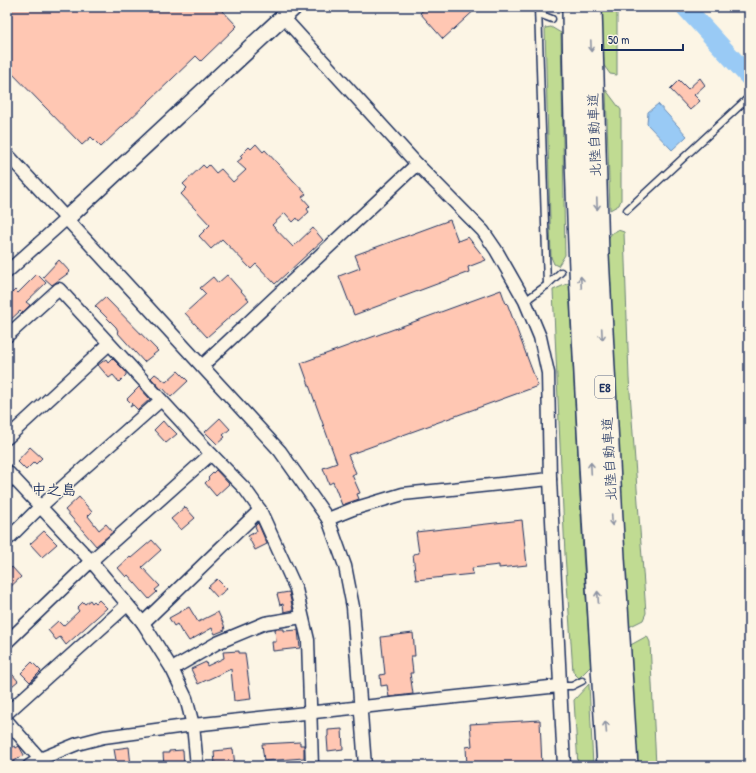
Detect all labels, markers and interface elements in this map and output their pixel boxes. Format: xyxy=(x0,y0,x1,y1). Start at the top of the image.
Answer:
scale bar xyxy=(602,26,683,52)
text: 50 m xyxy=(608,31,629,48)
one-way arrow xyxy=(588,39,595,52)
street label: 北陸自動車道 xyxy=(583,93,604,177)
one-way arrow xyxy=(593,197,600,210)
one-way arrow xyxy=(577,276,585,289)
one-way arrow xyxy=(599,327,606,340)
road number: E8 xyxy=(595,376,615,398)
street label: 北陸自動車道 xyxy=(597,417,620,501)
one-way arrow xyxy=(587,462,594,475)
district label: 中之島 xyxy=(31,479,77,500)
one-way arrow xyxy=(608,513,616,526)
one-way arrow xyxy=(594,591,601,604)
one-way arrow xyxy=(602,721,609,734)

